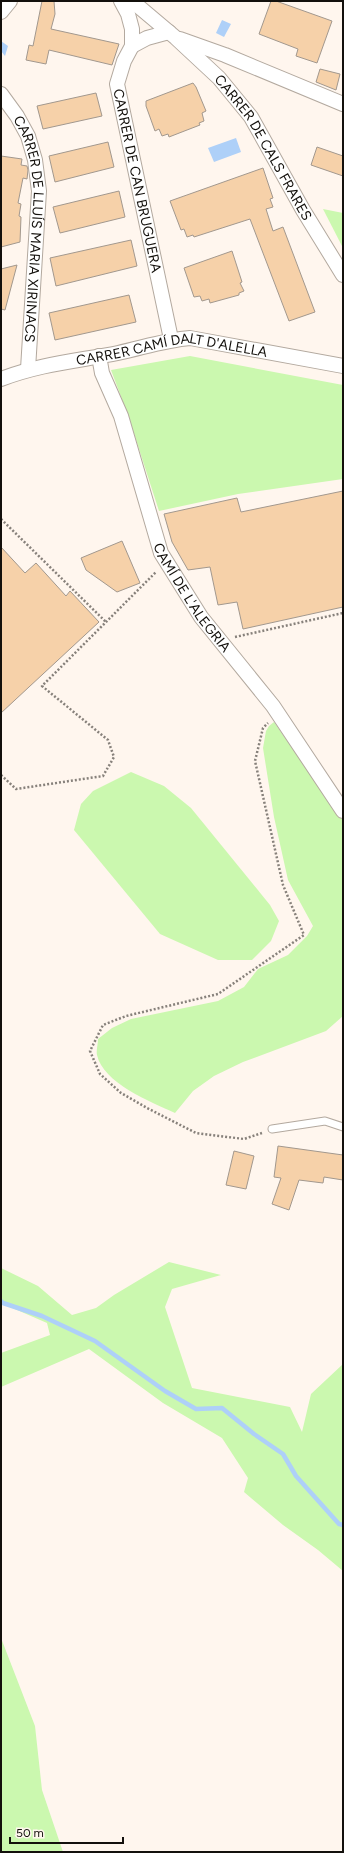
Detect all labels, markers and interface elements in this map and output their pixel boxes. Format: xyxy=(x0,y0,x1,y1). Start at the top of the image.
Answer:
street label: CARRER DE CALS FRARES xyxy=(211,71,315,224)
street label: CARRER DE CAN BRUGUERA xyxy=(109,87,165,275)
street label: CARRER DE LLUÍS MARIA XIRINACS xyxy=(10,113,47,343)
street label: CARRER CAMÍ DALT D'ALELLA xyxy=(75,330,269,369)
street label: CAMÍ DE L'ALEGRIA xyxy=(150,541,234,656)
scale bar xyxy=(10,1819,123,1845)
text: 50 m xyxy=(16,1826,44,1840)

